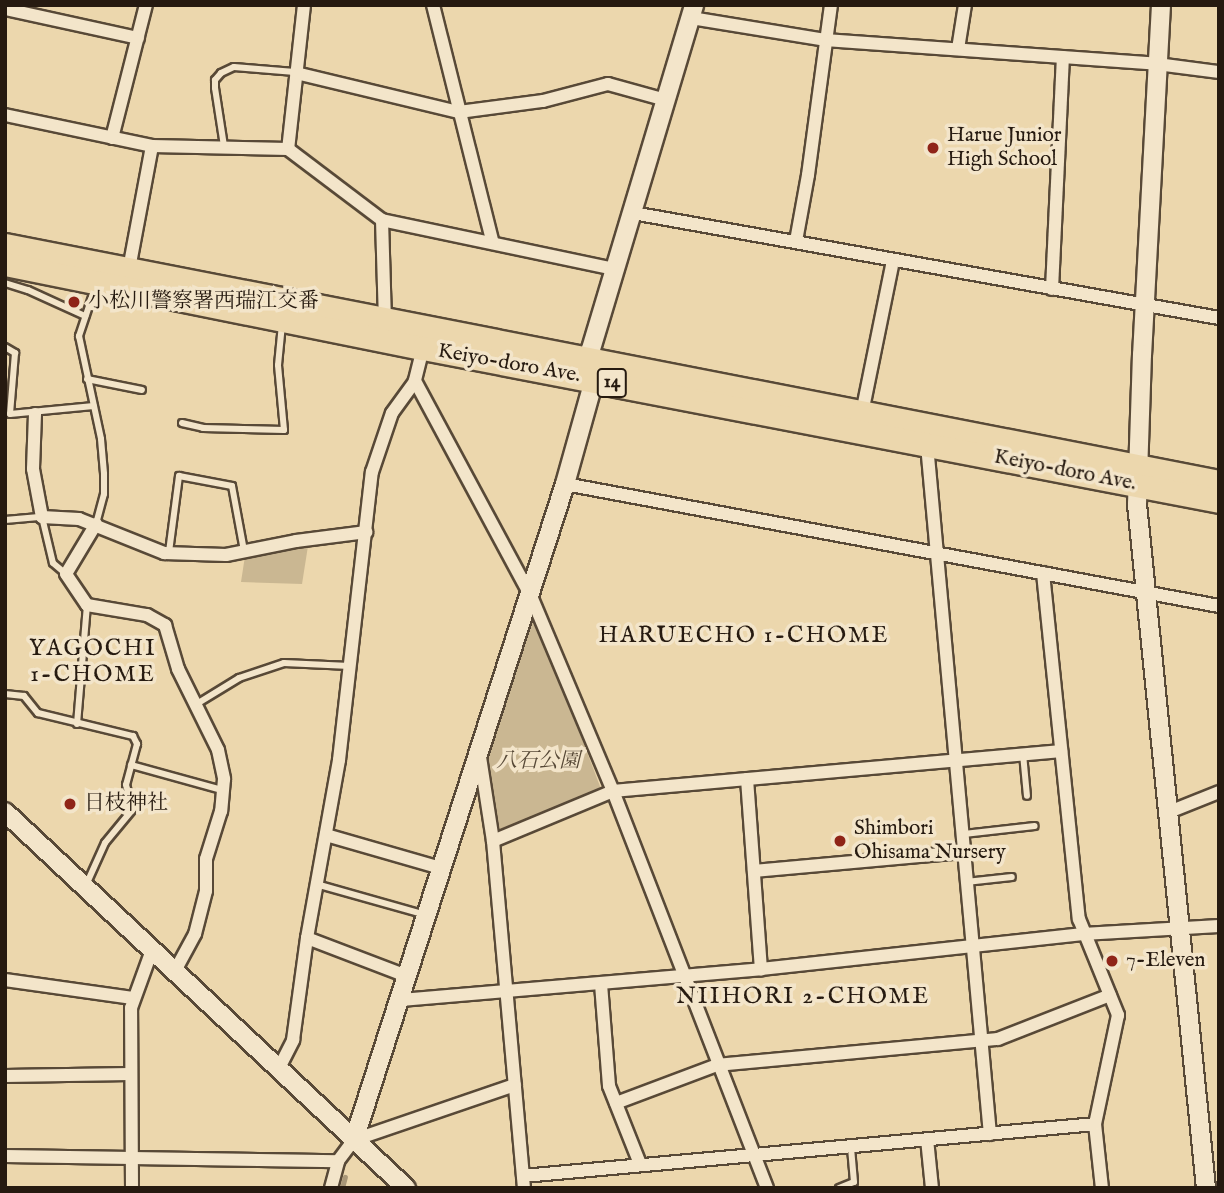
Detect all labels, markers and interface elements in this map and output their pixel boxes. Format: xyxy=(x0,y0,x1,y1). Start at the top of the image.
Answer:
place label: Harue Junior High School xyxy=(947,123,1061,173)
marker: Harue Junior High School xyxy=(925,140,941,156)
place label: 小松川警察署西瑞江交番 xyxy=(88,289,319,315)
marker: 小松川警察署西瑞江交番 xyxy=(66,294,82,310)
street label: Keiyo-doro Ave. xyxy=(436,339,582,389)
road number: 14 xyxy=(596,368,628,398)
street label: Keiyo-doro Ave. xyxy=(992,445,1138,497)
district label: HARUECHO 1-CHOME xyxy=(600,622,888,650)
district label: YAGOCHI 1-CHOME xyxy=(30,635,156,689)
park label: 八石公園 xyxy=(496,749,580,775)
place label: 日枝神社 xyxy=(84,791,168,817)
marker: 日枝神社 xyxy=(62,796,78,812)
place label: Shimbori Ohisama Nursery xyxy=(854,816,1006,866)
marker: Shimbori Ohisama Nursery xyxy=(832,833,848,849)
place label: 7-Eleven xyxy=(1126,948,1205,974)
marker: 7-Eleven xyxy=(1104,953,1120,969)
district label: NIIHORI 2-CHOME xyxy=(678,983,928,1011)

